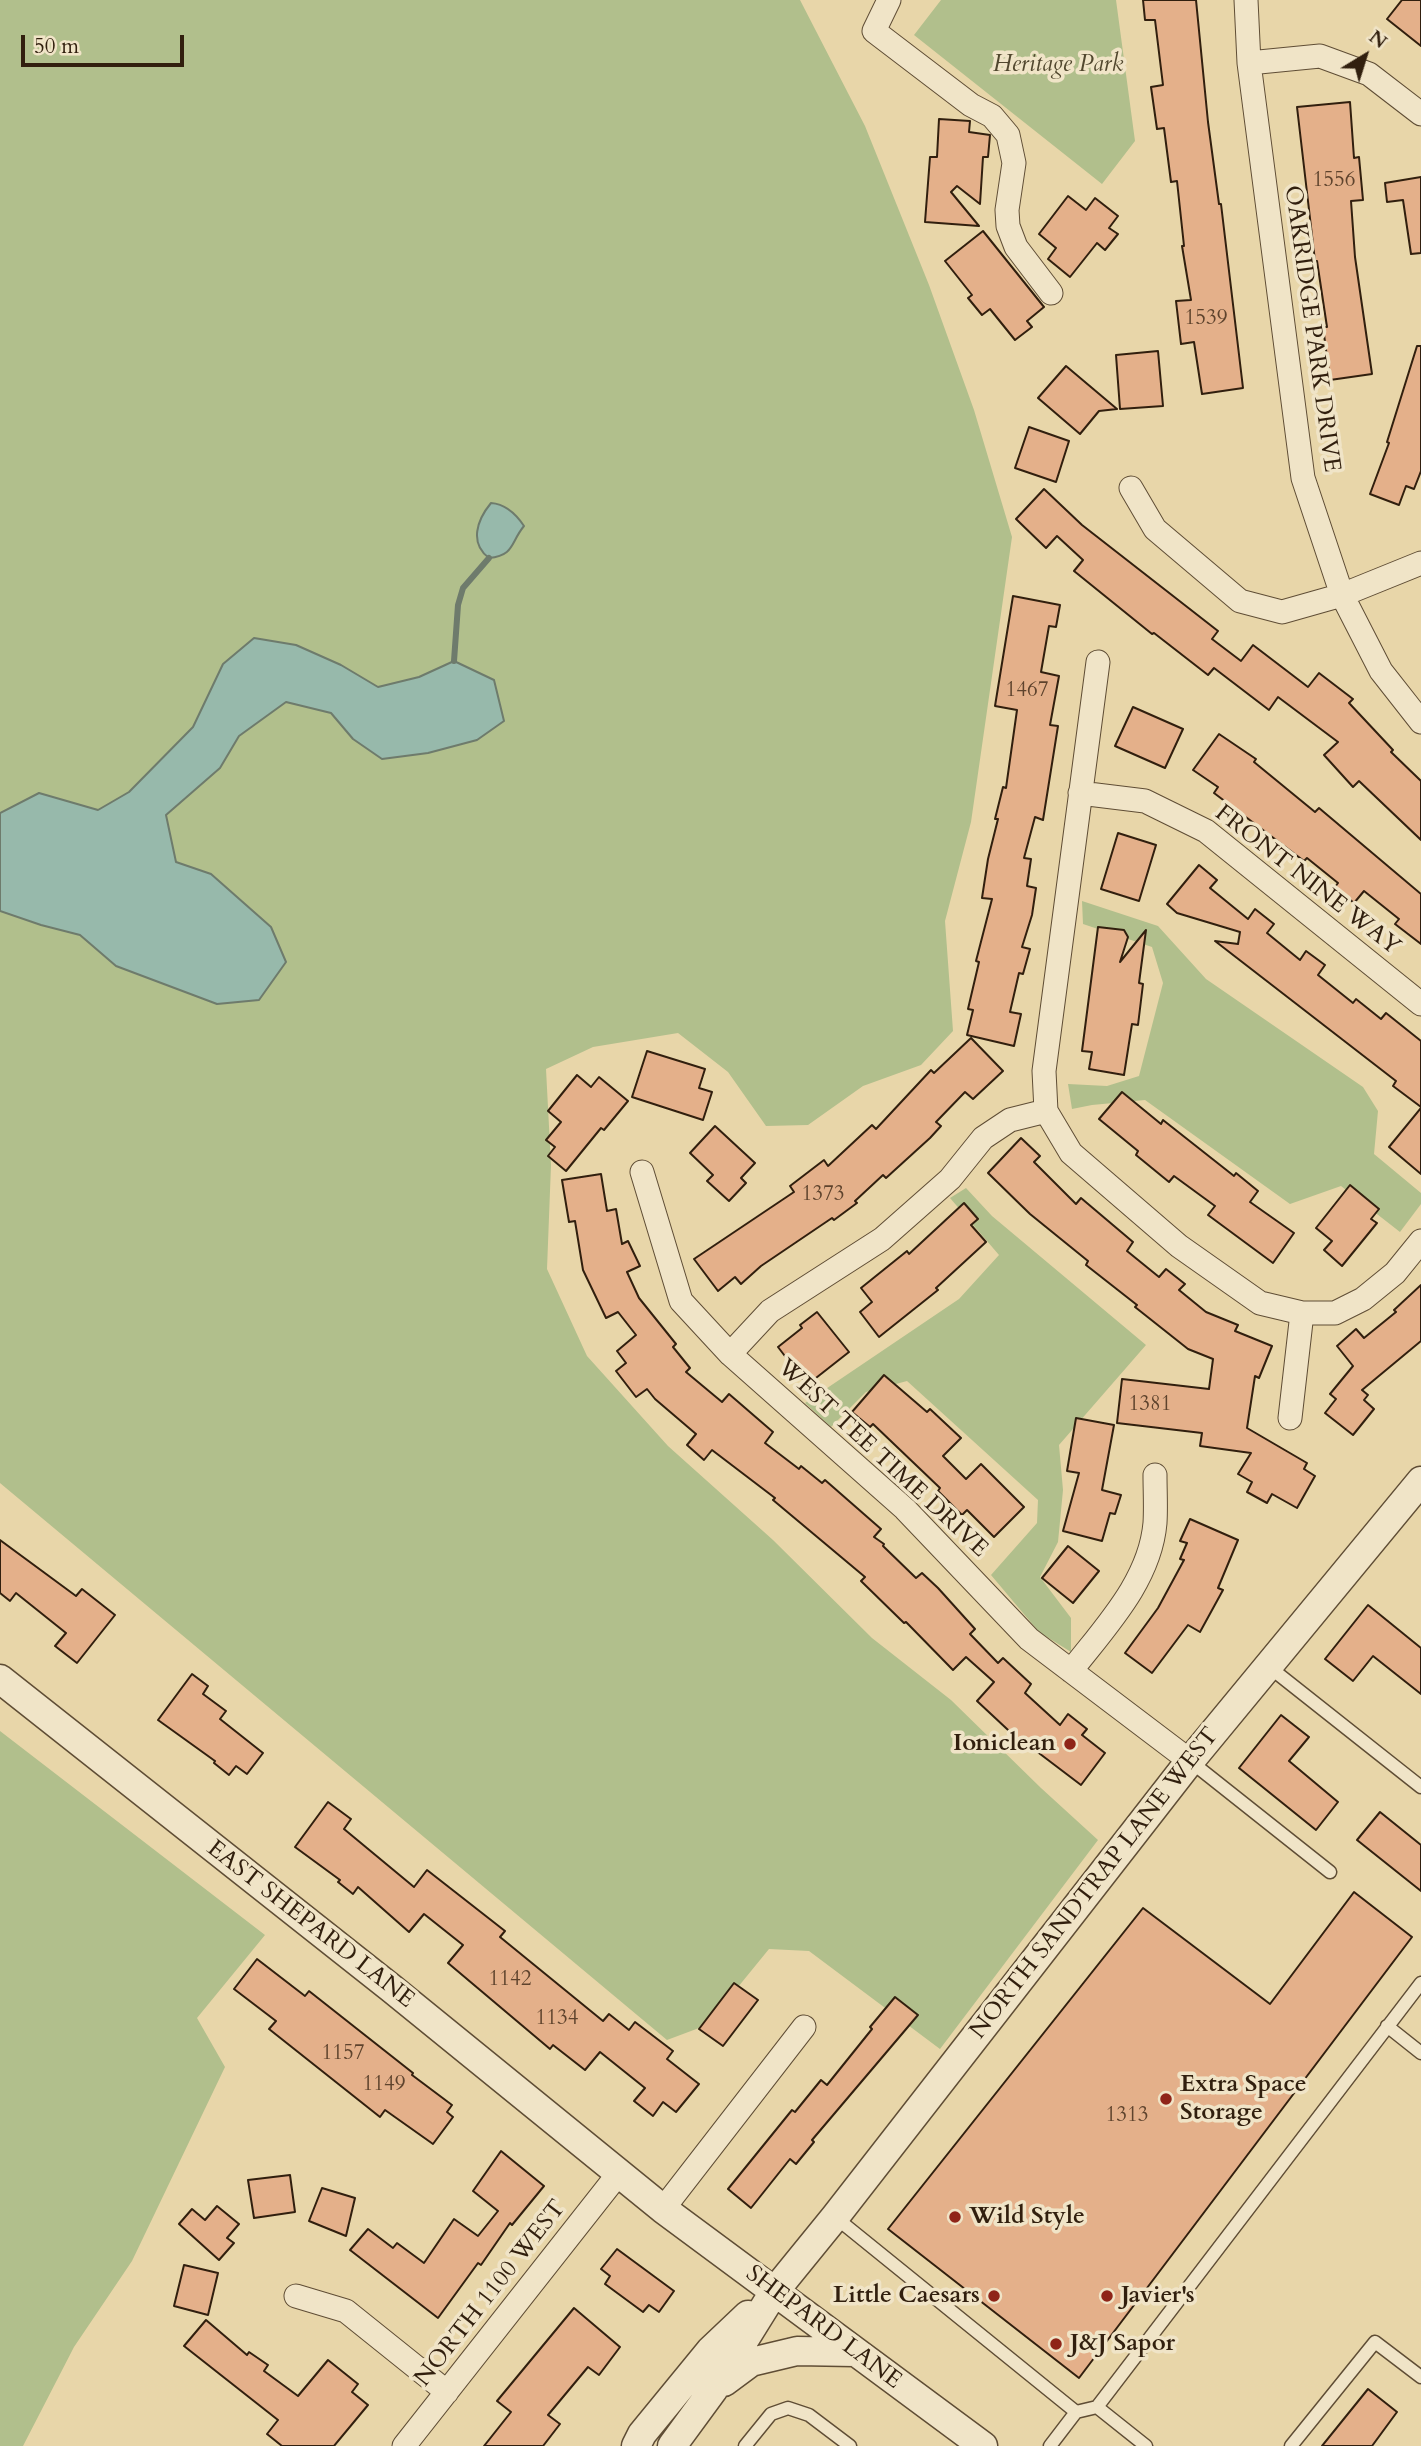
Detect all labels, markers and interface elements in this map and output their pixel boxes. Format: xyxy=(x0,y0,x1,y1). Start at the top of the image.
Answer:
scale bar xyxy=(24,21,187,65)
north arrow xyxy=(1330,21,1400,91)
text: N xyxy=(1363,24,1392,55)
text: 50 m xyxy=(34,32,79,61)
park label: Heritage Park xyxy=(993,51,1123,79)
house number: 1556 xyxy=(1312,168,1356,194)
street label: OAKRIDGE PARK DRIVE xyxy=(1277,184,1345,474)
house number: 1539 xyxy=(1184,306,1228,332)
house number: 1467 xyxy=(1005,678,1049,704)
street label: FRONT NINE WAY xyxy=(1209,800,1405,962)
house number: 1373 xyxy=(801,1182,845,1208)
street label: WEST TEE TIME DRIVE xyxy=(771,1354,993,1564)
house number: 1381 xyxy=(1128,1392,1172,1418)
street label: NORTH SANDTRAP LANE WEST xyxy=(964,1723,1226,2045)
place label: Ioniclean xyxy=(953,1730,1056,1758)
marker: Ioniclean xyxy=(1062,1736,1078,1752)
street label: EAST SHEPARD LANE xyxy=(200,1835,420,2015)
house number: 1142 xyxy=(488,1967,532,1993)
house number: 1134 xyxy=(535,2006,579,2032)
house number: 1157 xyxy=(321,2041,365,2067)
place label: Extra Space Storage xyxy=(1180,2071,1307,2127)
house number: 1149 xyxy=(362,2072,406,2098)
marker: Extra Space Storage xyxy=(1158,2091,1174,2107)
house number: 1313 xyxy=(1105,2103,1149,2129)
street label: NORTH 1100 WEST xyxy=(409,2195,573,2393)
place label: Wild Style xyxy=(969,2203,1085,2231)
marker: Wild Style xyxy=(947,2209,963,2225)
street label: SHEPARD LANE xyxy=(739,2260,907,2396)
place label: Little Caesars xyxy=(833,2282,980,2310)
place label: Javier's xyxy=(1121,2282,1195,2310)
marker: Little Caesars xyxy=(986,2288,1002,2304)
marker: Javier's xyxy=(1099,2288,1115,2304)
place label: J&J Sapor xyxy=(1070,2330,1175,2358)
marker: J&J Sapor xyxy=(1048,2336,1064,2352)

